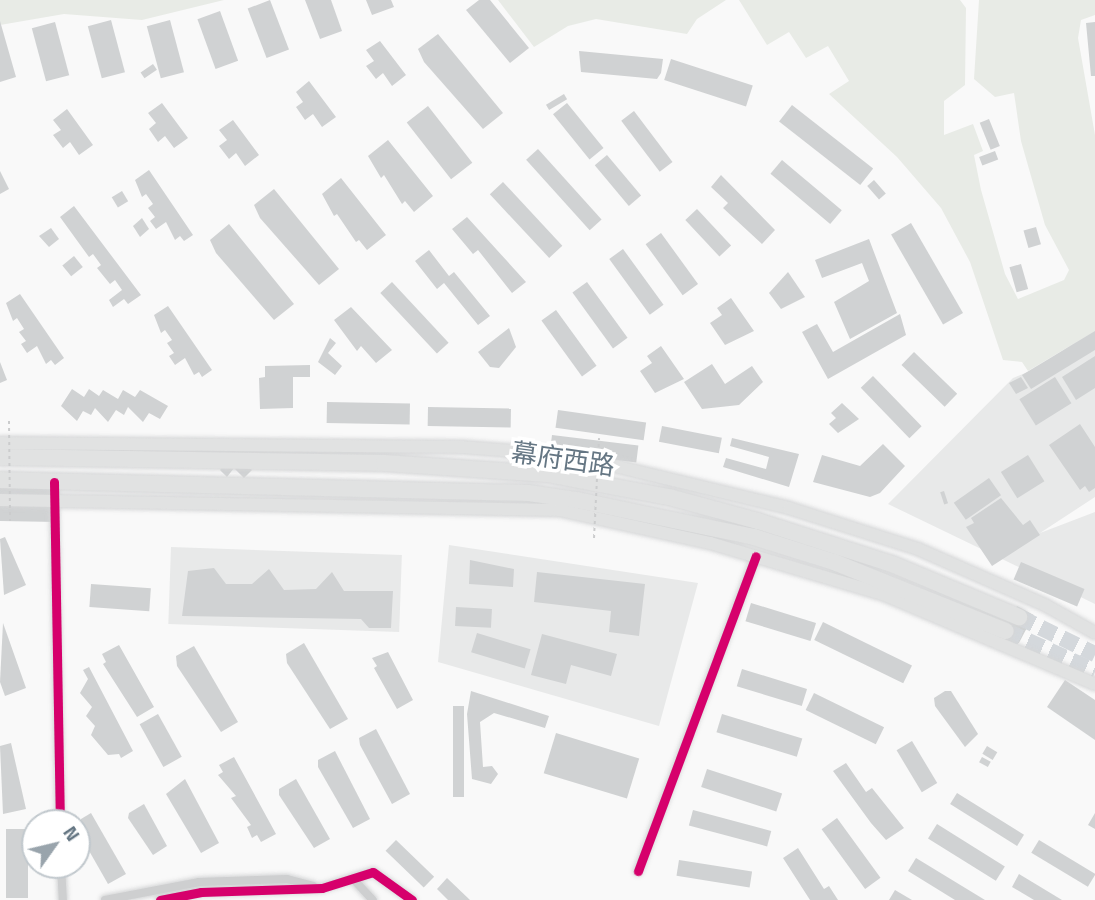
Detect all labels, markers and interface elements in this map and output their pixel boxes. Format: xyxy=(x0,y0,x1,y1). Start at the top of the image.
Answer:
street label: 幕府西路 xyxy=(509,436,617,482)
north arrow xyxy=(21,809,91,879)
text: N xyxy=(56,820,88,847)

